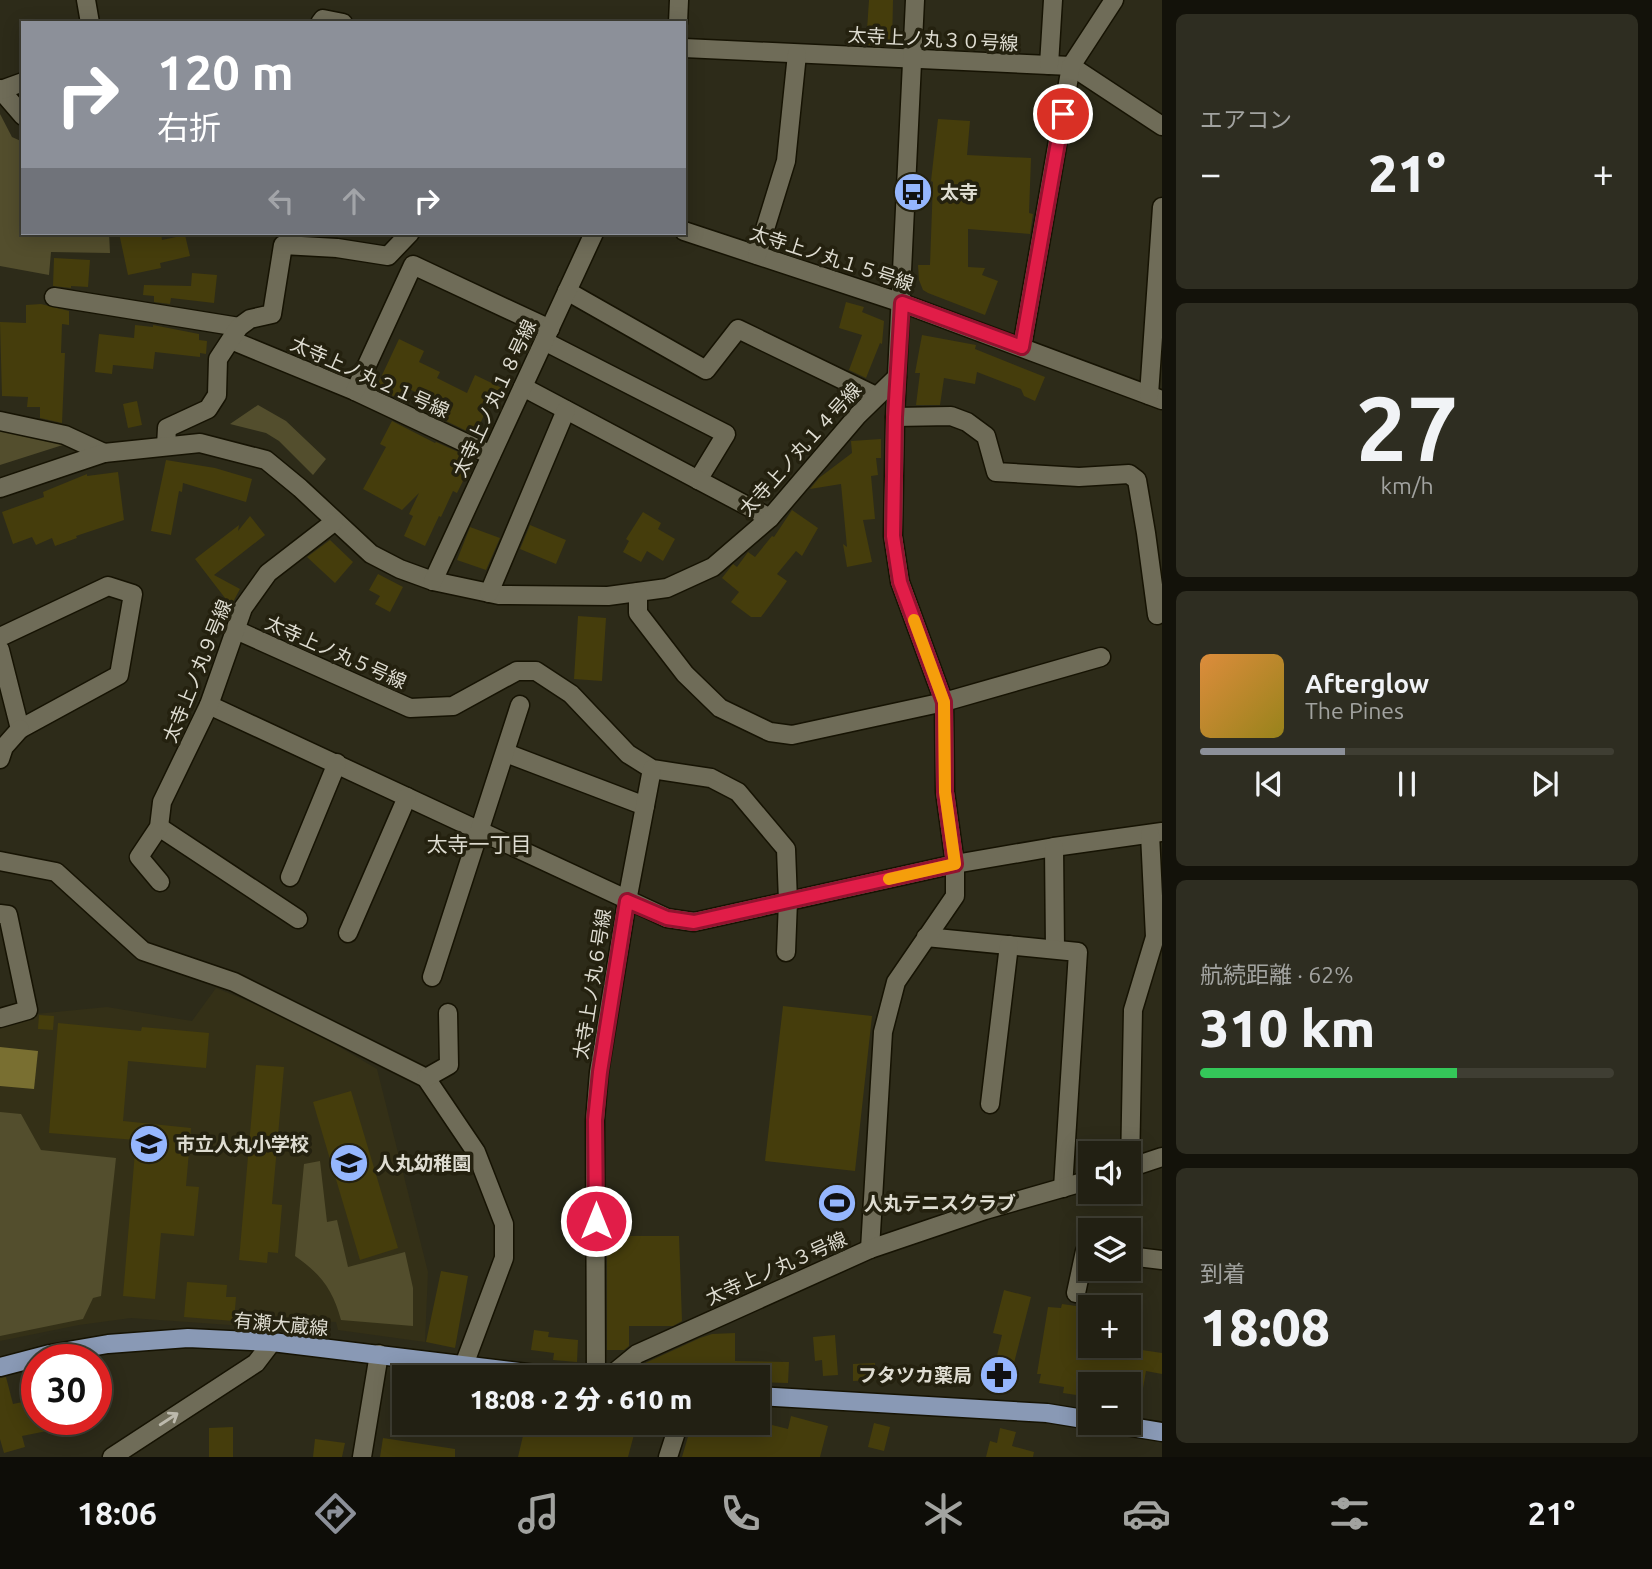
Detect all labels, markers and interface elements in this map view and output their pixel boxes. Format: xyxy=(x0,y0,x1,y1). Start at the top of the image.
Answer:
street label: 太寺上ノ丸３０号線 xyxy=(847,24,1019,54)
text: 120 m xyxy=(157,44,294,99)
icon: right xyxy=(42,49,133,140)
pin xyxy=(1033,84,1093,144)
icon: arrive xyxy=(1044,95,1082,133)
text: エアコン xyxy=(1200,107,1292,132)
text: 右折 xyxy=(157,109,221,145)
text: 21° xyxy=(1368,144,1446,202)
text: − xyxy=(1200,152,1221,194)
text: + xyxy=(1593,152,1614,194)
bus stop icon: 太寺 xyxy=(892,171,934,213)
place label: 太寺 xyxy=(940,181,978,203)
icon: left xyxy=(262,182,300,220)
icon: ahead xyxy=(335,182,373,220)
icon: right xyxy=(408,182,446,220)
street label: 太寺上ノ丸１５号線 xyxy=(747,221,917,295)
street label: 太寺上ノ丸１８号線 xyxy=(448,316,540,480)
street label: 太寺上ノ丸２１号線 xyxy=(287,332,453,422)
text: 27 xyxy=(1356,376,1458,478)
street label: 太寺上ノ丸１４号線 xyxy=(735,378,865,520)
text: km/h xyxy=(1380,473,1434,498)
street label: 太寺上ノ丸９号線 xyxy=(158,596,236,746)
street label: 太寺上ノ丸５号線 xyxy=(262,611,410,693)
text: Afterglow xyxy=(1305,669,1429,698)
text: The Pines xyxy=(1305,698,1404,723)
icon: previous xyxy=(1250,765,1288,803)
icon: pause xyxy=(1388,765,1426,803)
icon: next xyxy=(1526,765,1564,803)
district label: 太寺一丁目 xyxy=(427,832,532,856)
street label: 太寺上ノ丸６号線 xyxy=(569,907,615,1061)
text: 航続距離 · 62% xyxy=(1200,962,1353,987)
text: 310 km xyxy=(1200,999,1375,1057)
school or university icon: 市立人丸小学校 xyxy=(128,1123,170,1165)
place label: 市立人丸小学校 xyxy=(176,1133,309,1155)
map controls xyxy=(1078,1141,1141,1435)
button: sound xyxy=(1078,1141,1141,1204)
school or university icon: 人丸幼稚園 xyxy=(328,1142,370,1184)
place label: 人丸幼稚園 xyxy=(376,1152,471,1174)
sports icon: 人丸テニスクラブ xyxy=(816,1182,858,1224)
position arrow xyxy=(559,1184,633,1258)
place label: 人丸テニスクラブ xyxy=(864,1192,1016,1214)
button: layers xyxy=(1078,1218,1141,1281)
street label: 太寺上ノ丸３号線 xyxy=(702,1227,850,1309)
text: 到着 xyxy=(1200,1261,1246,1286)
button: + xyxy=(1078,1295,1141,1358)
text: 18:08 xyxy=(1200,1298,1330,1356)
street label: 有瀬大蔵線 xyxy=(233,1309,329,1339)
speed limit sign: 30 xyxy=(21,1344,112,1435)
pharmacy icon: フタツカ薬局 xyxy=(978,1354,1020,1396)
place label: フタツカ薬局 xyxy=(858,1364,972,1386)
button: − xyxy=(1078,1372,1141,1435)
text: 18:08 · 2 分 · 610 m xyxy=(470,1385,692,1414)
one-way arrow xyxy=(159,1412,178,1427)
icon: directions xyxy=(311,1489,360,1538)
icon: music xyxy=(514,1489,563,1538)
icon: phone xyxy=(716,1489,765,1538)
icon: climate xyxy=(919,1489,968,1538)
icon: car xyxy=(1122,1489,1171,1538)
icon: filters xyxy=(1325,1489,1374,1538)
text: 18:06 xyxy=(77,1495,157,1531)
text: 21° xyxy=(1528,1495,1575,1531)

